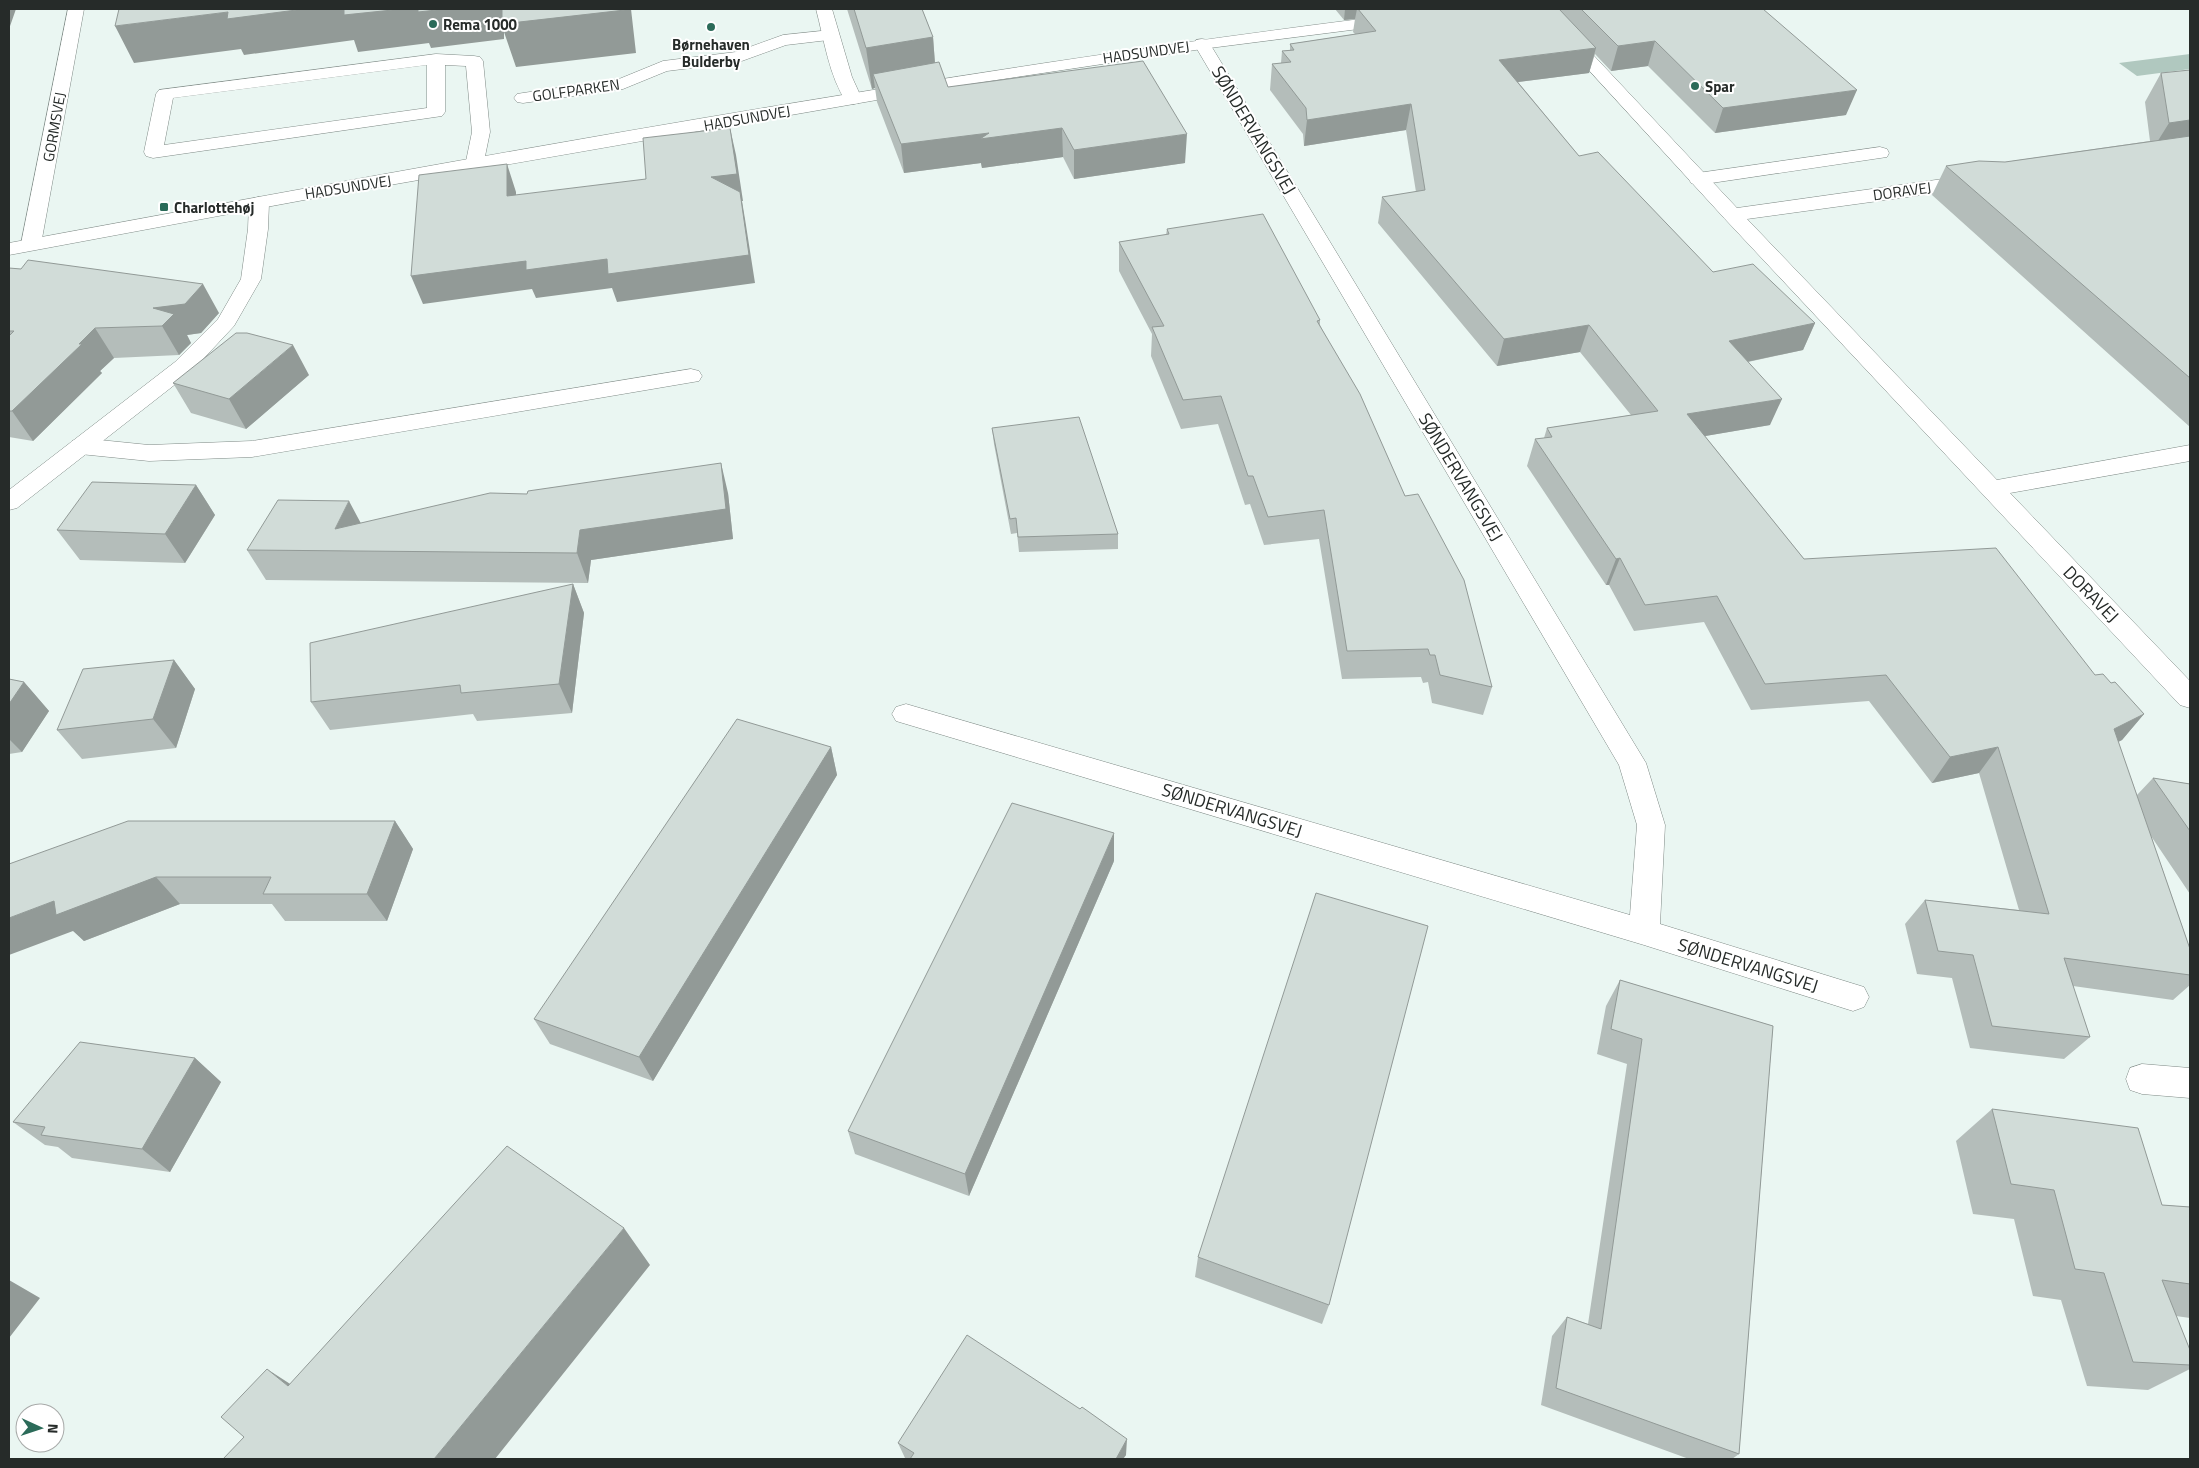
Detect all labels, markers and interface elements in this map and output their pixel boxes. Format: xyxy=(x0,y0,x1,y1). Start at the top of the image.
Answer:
place label: Rema 1000 xyxy=(443,13,518,36)
marker: Rema 1000 xyxy=(427,18,439,30)
marker: Børnehaven Bulderby xyxy=(705,21,717,33)
place label: Børnehaven Bulderby xyxy=(672,33,750,73)
street label: HADSUNDVEJ xyxy=(1101,35,1191,69)
street label: SØNDERVANGSVEJ xyxy=(1205,61,1303,199)
street label: GOLFPARKEN xyxy=(531,73,621,107)
place label: Spar xyxy=(1705,75,1735,98)
marker: Spar xyxy=(1689,80,1701,92)
street label: GORMSVEJ xyxy=(37,90,71,164)
street label: HADSUNDVEJ xyxy=(702,99,792,137)
street label: HADSUNDVEJ xyxy=(303,169,393,205)
street label: DORAVEJ xyxy=(1871,176,1933,206)
place label: Charlottehøj xyxy=(174,196,254,219)
marker: Charlottehøj xyxy=(158,201,170,213)
street label: SØNDERVANGSVEJ xyxy=(1412,408,1510,546)
street label: DORAVEJ xyxy=(2057,559,2125,629)
street label: SØNDERVANGSVEJ xyxy=(1158,776,1306,844)
street label: SØNDERVANGSVEJ xyxy=(1674,931,1822,999)
north arrow xyxy=(15,1403,65,1453)
text: N xyxy=(43,1423,64,1434)

